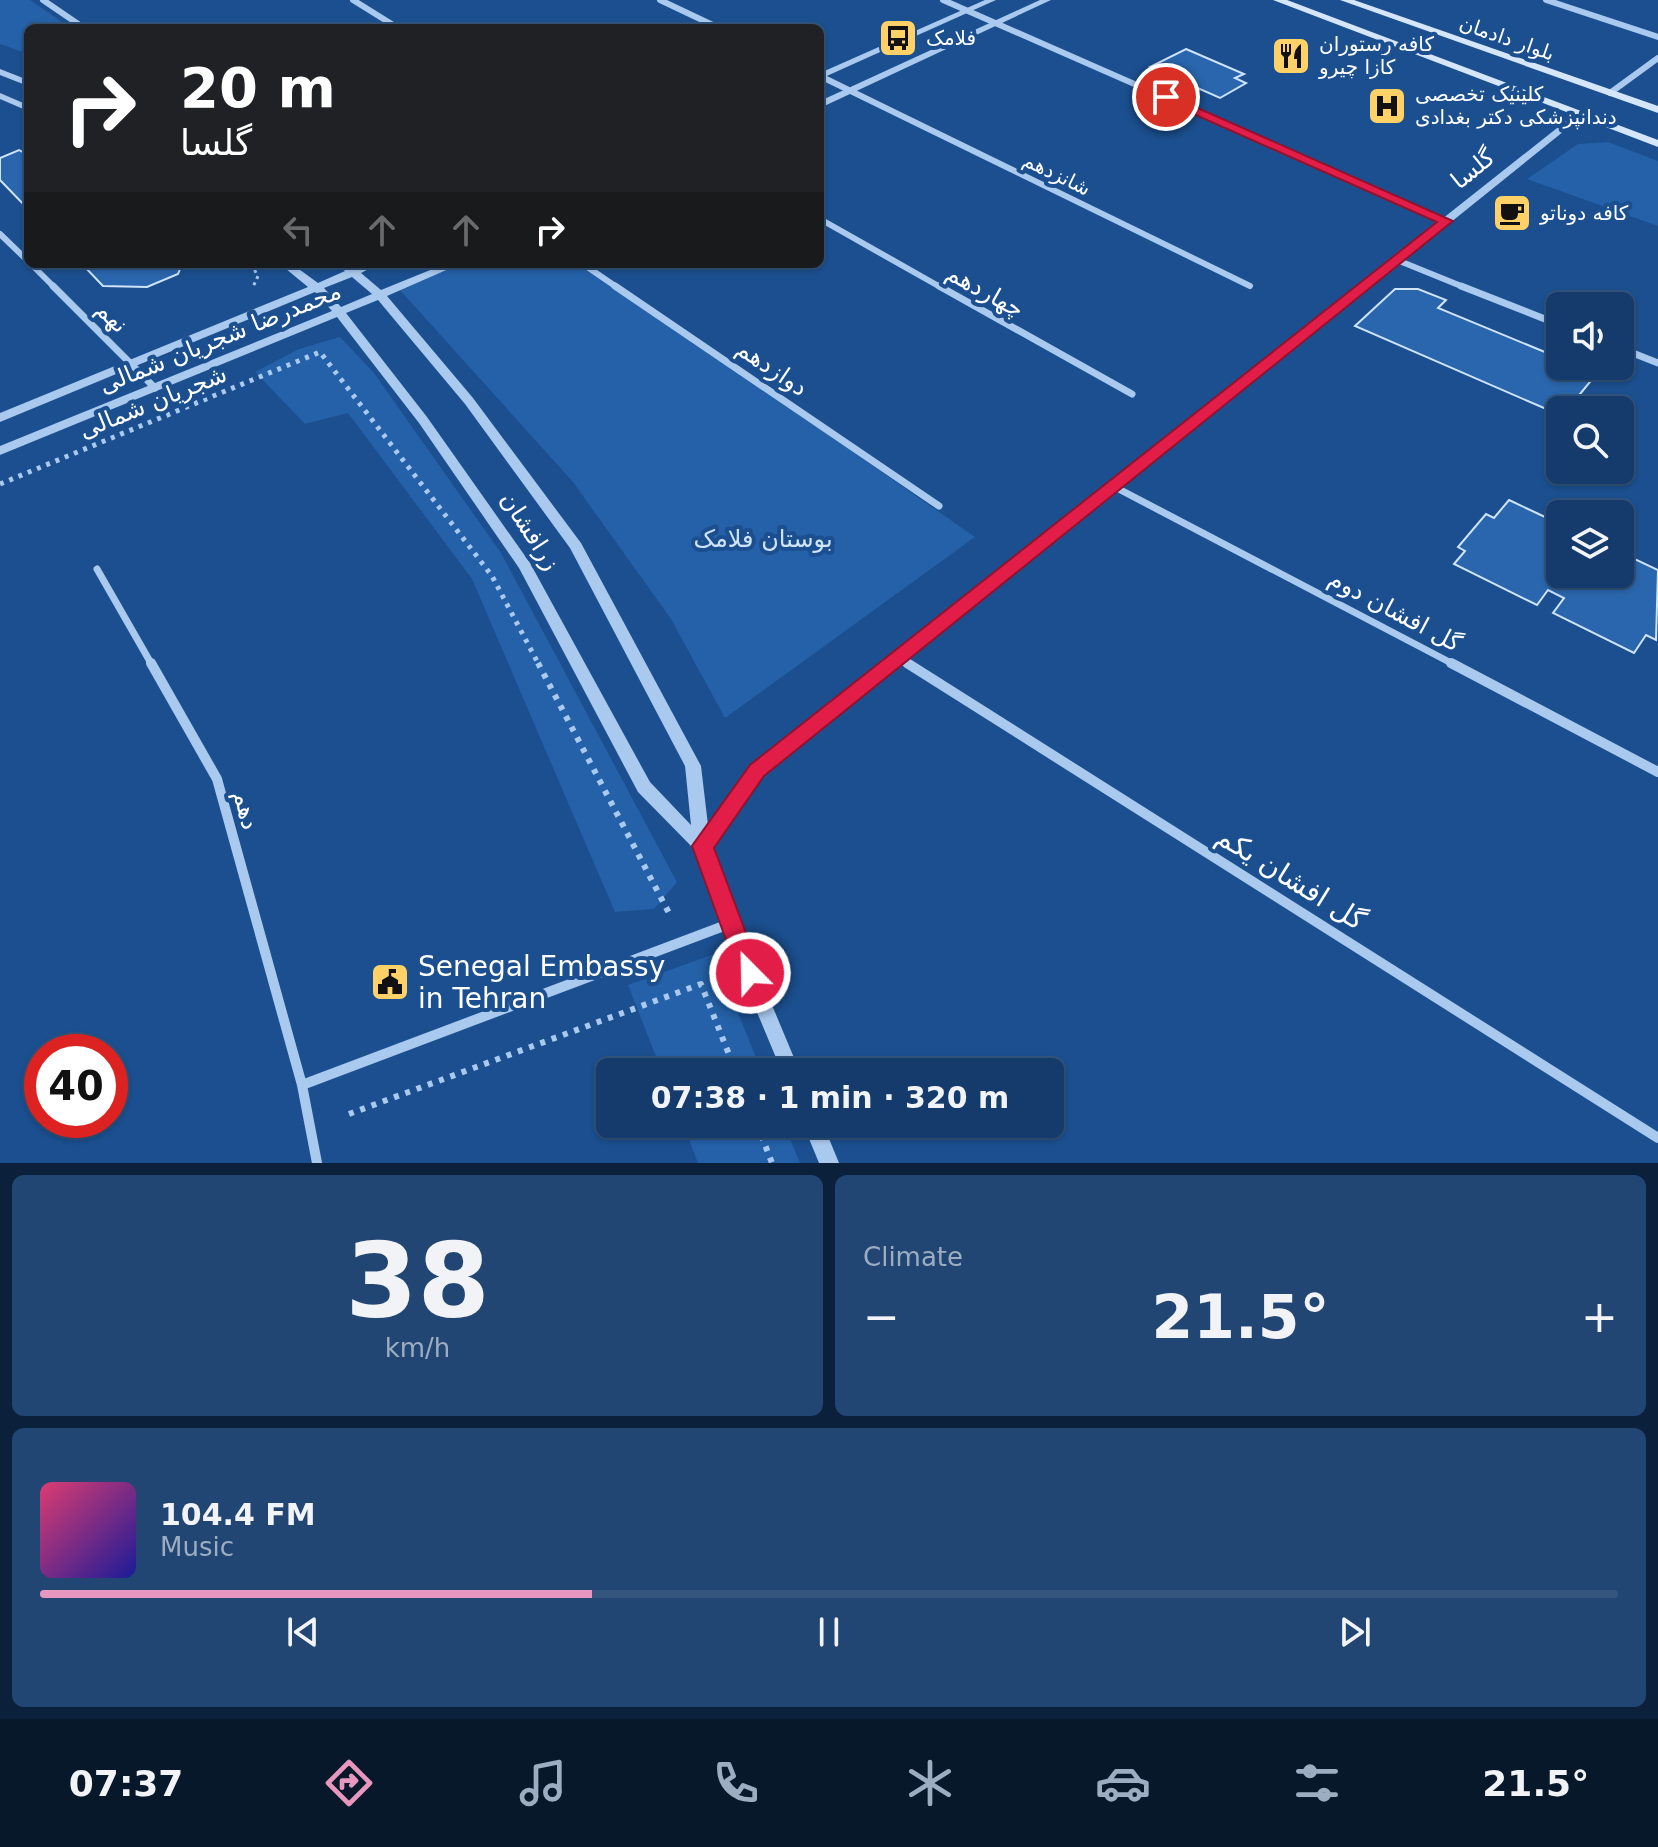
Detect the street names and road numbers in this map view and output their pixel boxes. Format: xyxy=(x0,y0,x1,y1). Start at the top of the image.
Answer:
street label: بلوار دادمان xyxy=(1456,11,1558,65)
street label: گلسا xyxy=(1446,143,1501,195)
street label: شانزدهم xyxy=(1019,147,1095,201)
street label: چهاردهم xyxy=(941,258,1029,324)
street label: محمدرضا شجریان شمالی xyxy=(95,277,345,399)
street label: نهم xyxy=(90,295,134,339)
street label: دوازدهم xyxy=(731,334,813,402)
street label: شجریان شمالی xyxy=(75,360,231,444)
street label: زرافشان xyxy=(494,487,566,575)
street label: گل افشان دوم xyxy=(1324,564,1467,658)
street label: دهم xyxy=(227,787,265,833)
street label: گل افشان یکم xyxy=(1210,819,1372,937)

